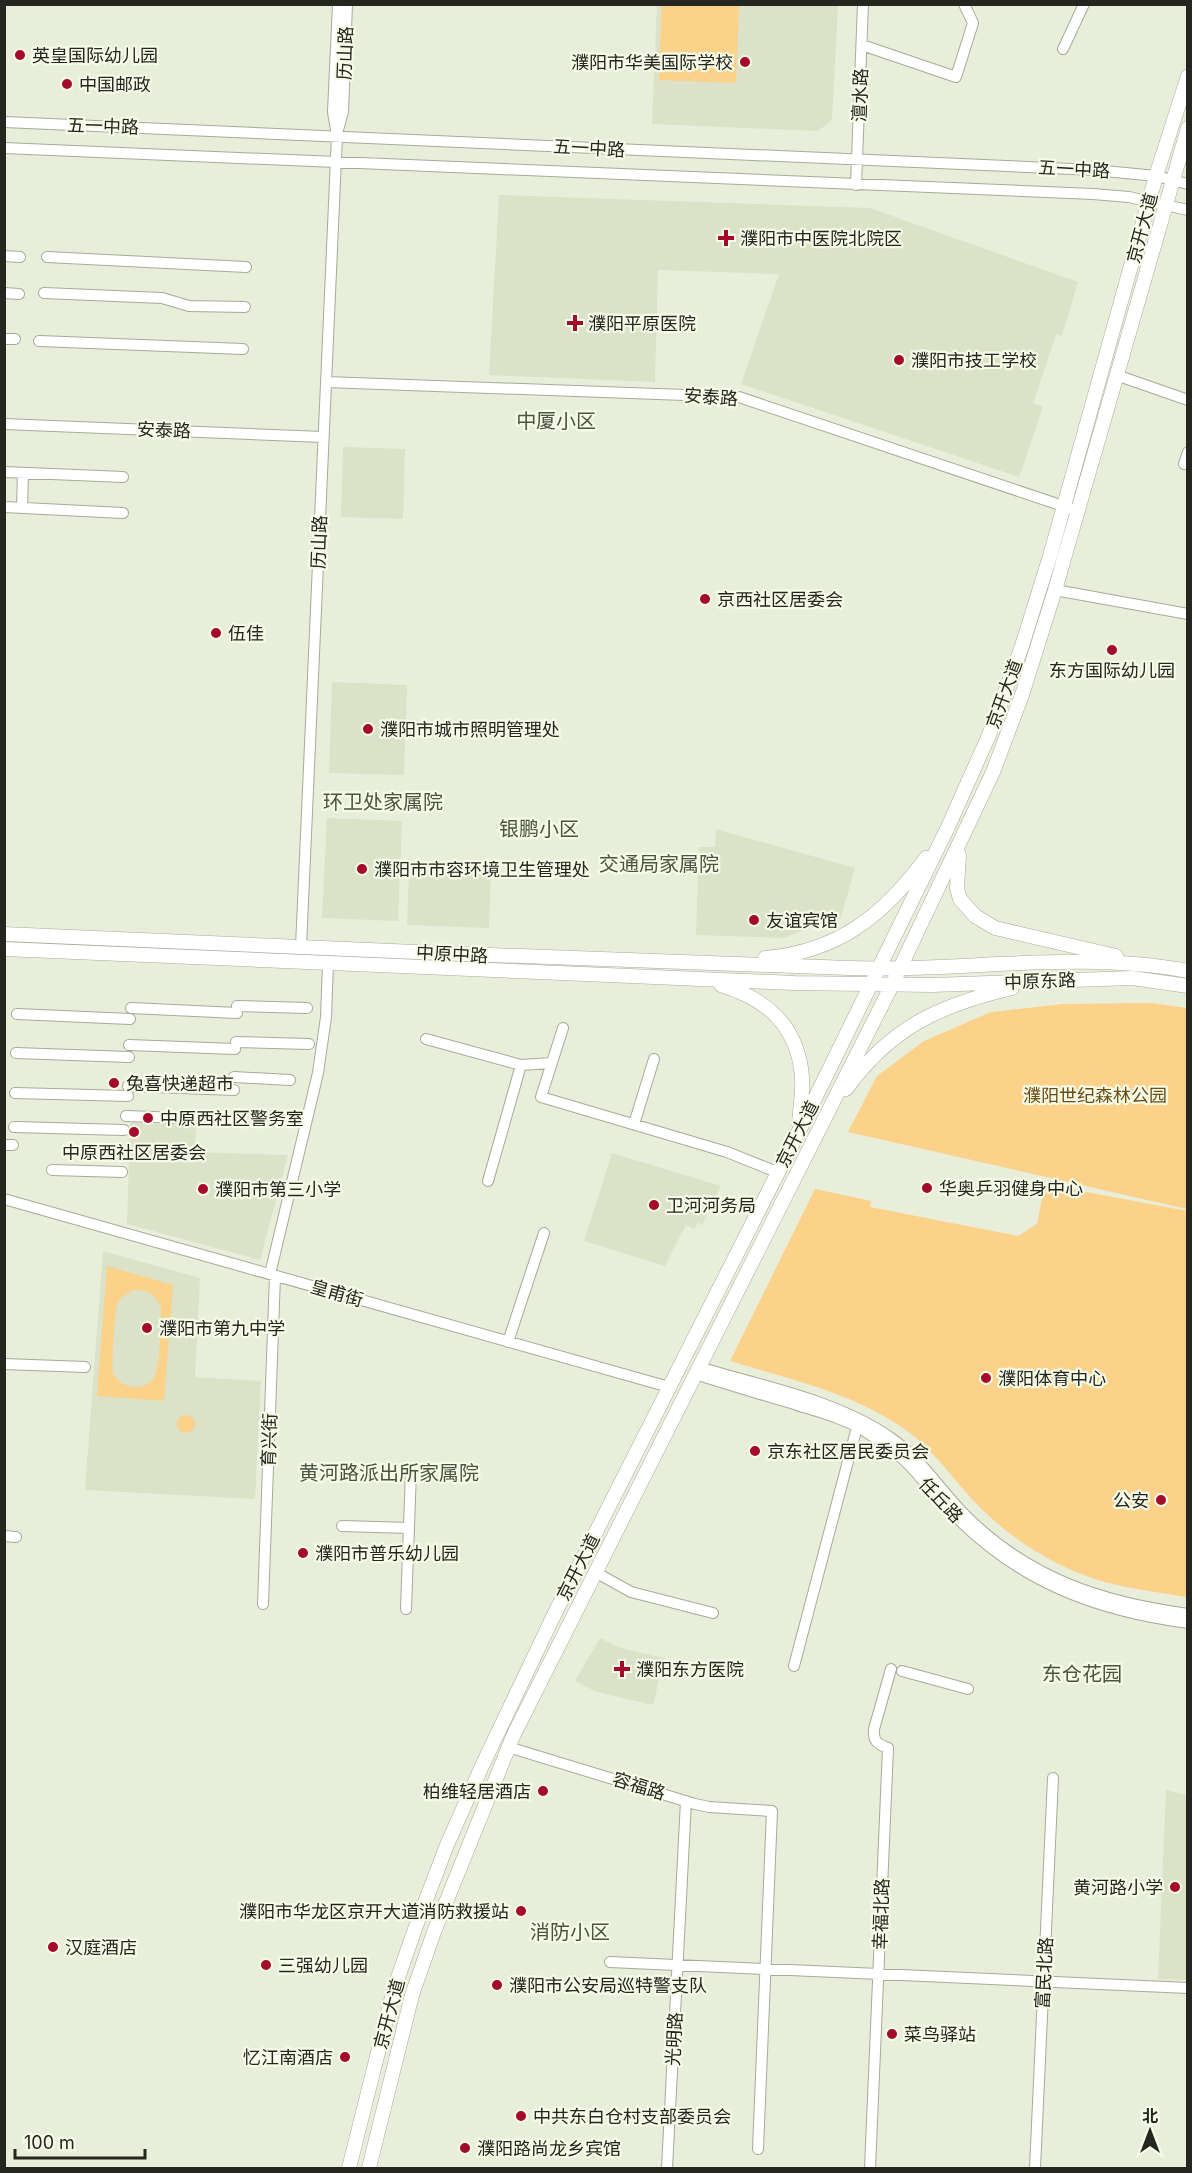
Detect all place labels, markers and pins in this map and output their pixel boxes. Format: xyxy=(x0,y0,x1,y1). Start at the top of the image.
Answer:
place label: 英皇国际幼儿园 xyxy=(32,45,158,66)
marker: 英皇国际幼儿园 xyxy=(13,48,27,62)
place label: 濮阳市华美国际学校 xyxy=(571,52,733,73)
marker: 濮阳市华美国际学校 xyxy=(738,55,752,69)
place label: 中国邮政 xyxy=(79,74,151,95)
marker: 中国邮政 xyxy=(60,77,74,91)
place label: 濮阳市中医院北院区 xyxy=(740,228,902,249)
marker: 濮阳市中医院北院区 xyxy=(717,229,735,247)
place label: 濮阳平原医院 xyxy=(588,313,696,334)
marker: 濮阳平原医院 xyxy=(566,314,584,332)
place label: 濮阳市技工学校 xyxy=(911,350,1037,371)
marker: 濮阳市技工学校 xyxy=(892,353,906,367)
place label: 京西社区居委会 xyxy=(717,589,843,610)
marker: 京西社区居委会 xyxy=(698,592,712,606)
place label: 伍佳 xyxy=(228,623,264,644)
marker: 伍佳 xyxy=(209,626,223,640)
marker: 东方国际幼儿园 xyxy=(1105,643,1119,657)
place label: 东方国际幼儿园 xyxy=(1049,660,1175,681)
place label: 濮阳市城市照明管理处 xyxy=(380,719,560,740)
marker: 濮阳市城市照明管理处 xyxy=(361,722,375,736)
place label: 濮阳市市容环境卫生管理处 xyxy=(374,859,590,880)
marker: 濮阳市市容环境卫生管理处 xyxy=(355,862,369,876)
place label: 友谊宾馆 xyxy=(766,910,838,931)
marker: 友谊宾馆 xyxy=(747,913,761,927)
place label: 兔喜快递超市 xyxy=(126,1073,234,1094)
marker: 兔喜快递超市 xyxy=(107,1076,121,1090)
place label: 中原西社区警务室 xyxy=(160,1108,304,1129)
marker: 中原西社区警务室 xyxy=(141,1111,155,1125)
marker: 中原西社区居委会 xyxy=(127,1125,141,1139)
place label: 中原西社区居委会 xyxy=(62,1142,206,1163)
place label: 华奥乒羽健身中心 xyxy=(939,1178,1083,1199)
place label: 濮阳市第三小学 xyxy=(215,1179,341,1200)
marker: 华奥乒羽健身中心 xyxy=(920,1181,934,1195)
marker: 濮阳市第三小学 xyxy=(196,1182,210,1196)
place label: 卫河河务局 xyxy=(666,1195,756,1216)
marker: 卫河河务局 xyxy=(647,1198,661,1212)
place label: 濮阳市第九中学 xyxy=(159,1318,285,1339)
marker: 濮阳市第九中学 xyxy=(140,1321,154,1335)
place label: 濮阳体育中心 xyxy=(998,1368,1106,1389)
marker: 濮阳体育中心 xyxy=(979,1371,993,1385)
place label: 京东社区居民委员会 xyxy=(767,1441,929,1462)
marker: 京东社区居民委员会 xyxy=(748,1444,762,1458)
place label: 公安 xyxy=(1113,1490,1149,1511)
marker: 公安 xyxy=(1154,1493,1168,1507)
place label: 濮阳市普乐幼儿园 xyxy=(315,1543,459,1564)
marker: 濮阳市普乐幼儿园 xyxy=(296,1546,310,1560)
place label: 濮阳东方医院 xyxy=(636,1659,744,1680)
marker: 濮阳东方医院 xyxy=(613,1660,631,1678)
place label: 柏维轻居酒店 xyxy=(423,1781,531,1802)
marker: 柏维轻居酒店 xyxy=(536,1784,550,1798)
place label: 黄河路小学 xyxy=(1073,1877,1163,1898)
marker: 黄河路小学 xyxy=(1168,1880,1182,1894)
place label: 濮阳市华龙区京开大道消防救援站 xyxy=(239,1901,509,1922)
marker: 濮阳市华龙区京开大道消防救援站 xyxy=(514,1904,528,1918)
place label: 汉庭酒店 xyxy=(65,1937,137,1958)
marker: 汉庭酒店 xyxy=(46,1940,60,1954)
place label: 三强幼儿园 xyxy=(278,1955,368,1976)
marker: 三强幼儿园 xyxy=(259,1958,273,1972)
place label: 濮阳市公安局巡特警支队 xyxy=(509,1975,707,1996)
marker: 濮阳市公安局巡特警支队 xyxy=(490,1978,504,1992)
place label: 菜鸟驿站 xyxy=(904,2024,976,2045)
marker: 菜鸟驿站 xyxy=(885,2027,899,2041)
place label: 忆江南酒店 xyxy=(243,2047,333,2068)
marker: 忆江南酒店 xyxy=(338,2050,352,2064)
place label: 中共东白仓村支部委员会 xyxy=(533,2106,731,2127)
marker: 中共东白仓村支部委员会 xyxy=(514,2109,528,2123)
place label: 濮阳路尚龙乡宾馆 xyxy=(477,2138,621,2159)
marker: 濮阳路尚龙乡宾馆 xyxy=(458,2141,472,2155)

